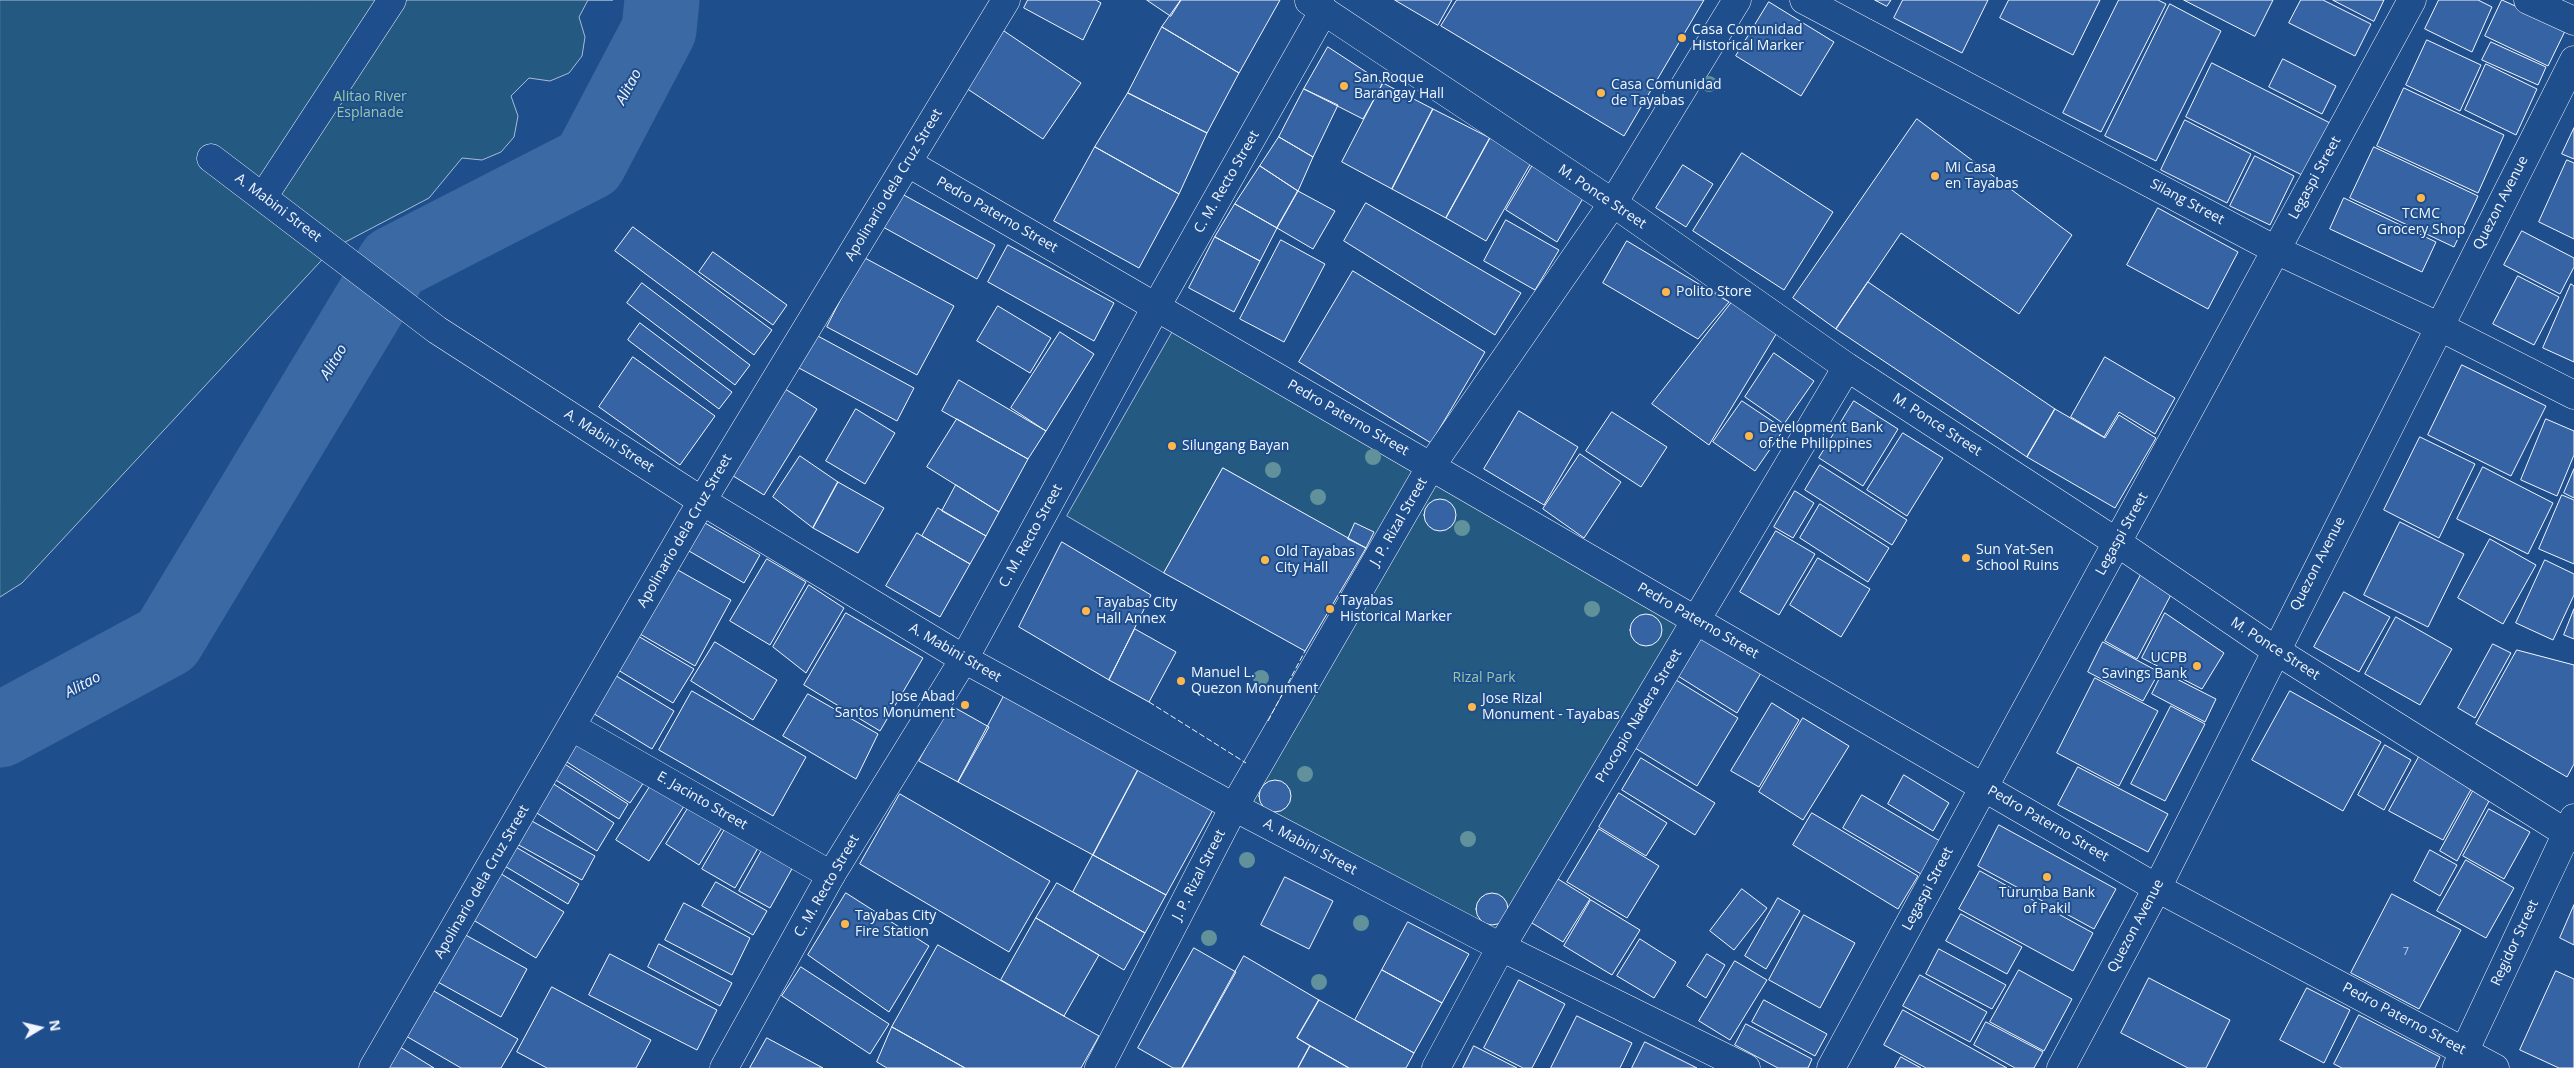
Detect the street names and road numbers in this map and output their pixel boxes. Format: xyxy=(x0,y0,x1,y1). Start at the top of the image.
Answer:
street label: Apolinario dela Cruz Street xyxy=(842,106,946,264)
street label: C. M. Recto Street xyxy=(1191,128,1263,236)
street label: Legaspi Street xyxy=(2285,134,2345,222)
street label: Quezon Avenue xyxy=(2470,153,2532,253)
street label: M. Ponce Street xyxy=(1555,161,1649,233)
street label: A. Mabini Street xyxy=(232,170,324,246)
street label: Pedro Paterno Street xyxy=(933,173,1061,257)
street label: Silang Street xyxy=(2147,175,2227,229)
street label: Pedro Paterno Street xyxy=(1284,376,1412,460)
street label: M. Ponce Street xyxy=(1889,390,1985,460)
street label: A. Mabini Street xyxy=(561,406,657,476)
street label: Apolinario dela Cruz Street xyxy=(634,451,736,611)
street label: J. P. Rizal Street xyxy=(1367,475,1431,569)
street label: C. M. Recto Street xyxy=(996,481,1066,591)
street label: Legaspi Street xyxy=(2092,490,2152,578)
street label: Quezon Avenue xyxy=(2287,514,2349,614)
street label: Pedro Paterno Street xyxy=(1634,579,1762,663)
street label: M. Ponce Street xyxy=(2227,614,2323,684)
street label: A. Mabini Street xyxy=(906,620,1004,686)
street label: Procopio Nadera Street xyxy=(1592,646,1686,786)
street label: E. Jacinto Street xyxy=(654,768,750,834)
street label: Pedro Paterno Street xyxy=(1984,782,2112,866)
street label: Apolinario dela Cruz Street xyxy=(431,802,533,962)
street label: A. Mabini Street xyxy=(1260,815,1360,879)
street label: J. P. Rizal Street xyxy=(1169,827,1229,923)
street label: C. M. Recto Street xyxy=(791,832,863,940)
street label: Legaspi Street xyxy=(1899,844,1957,934)
street label: Quezon Avenue xyxy=(2104,876,2168,976)
street label: Regidor Street xyxy=(2488,897,2542,989)
street label: Pedro Paterno Street xyxy=(2340,979,2468,1059)

